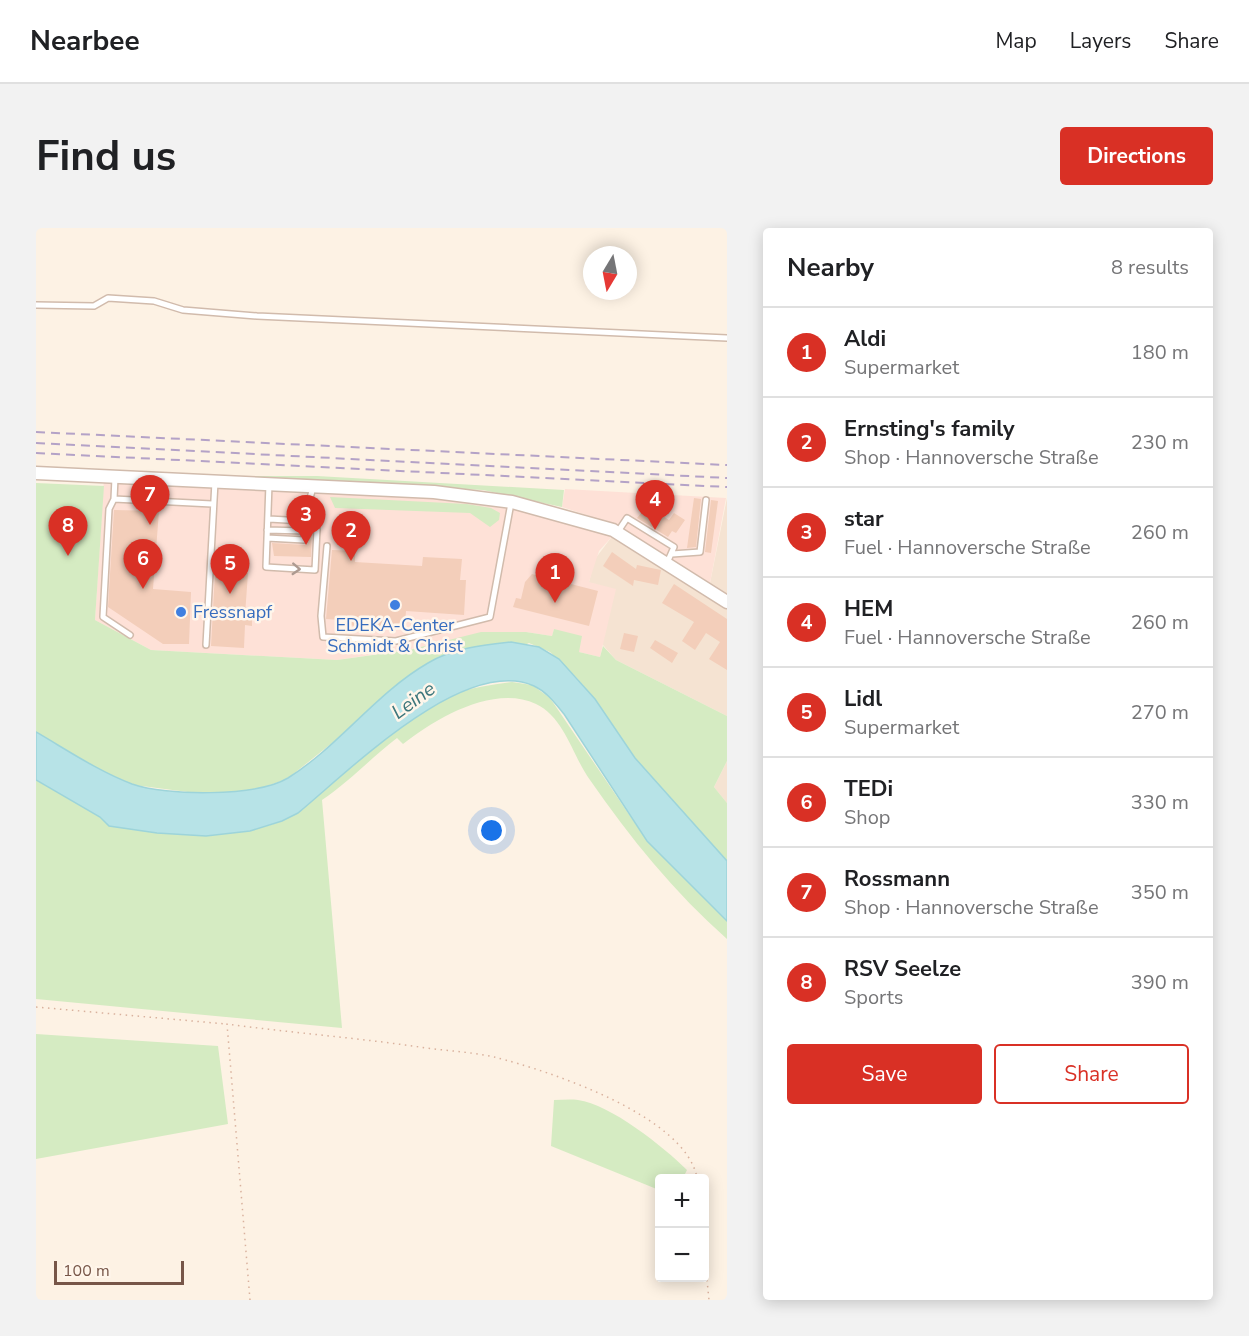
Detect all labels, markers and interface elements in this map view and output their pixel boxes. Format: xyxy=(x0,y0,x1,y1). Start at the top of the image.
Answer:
text: Nearbee xyxy=(30,22,140,60)
text: Map xyxy=(995,27,1037,55)
text: Layers xyxy=(1070,27,1131,55)
text: Share xyxy=(1164,27,1219,55)
button: Directions xyxy=(1060,127,1213,185)
text: Find us xyxy=(36,128,176,185)
north arrow xyxy=(583,246,637,300)
text: Nearby xyxy=(787,250,874,285)
text: 8 results xyxy=(1111,254,1189,281)
text: Aldi xyxy=(844,324,886,354)
text: 1 xyxy=(801,339,813,366)
text: 180 m xyxy=(1131,339,1189,366)
text: Supermarket xyxy=(844,354,959,381)
text: Ernsting's family xyxy=(844,414,1015,444)
text: 2 xyxy=(801,429,813,456)
text: 230 m xyxy=(1131,429,1189,456)
text: Shop · Hannoversche Straße xyxy=(844,444,1099,471)
pin: 7 xyxy=(130,476,170,525)
pin: 4 xyxy=(636,480,674,530)
pin: 3 xyxy=(286,496,326,545)
text: star xyxy=(844,504,884,534)
pin: 8 xyxy=(48,506,87,556)
pin: 2 xyxy=(332,512,370,561)
text: 3 xyxy=(801,519,813,546)
text: 260 m xyxy=(1131,519,1189,546)
text: Fuel · Hannoversche Straße xyxy=(844,534,1091,561)
pin: 6 xyxy=(124,540,162,589)
pin: 5 xyxy=(210,544,250,594)
pin: 1 xyxy=(536,554,574,603)
one-way arrow xyxy=(291,562,300,575)
text: HEM xyxy=(844,594,893,624)
marker: EDEKA-Center Schmidt & Christ xyxy=(388,598,402,612)
place label: Fressnapf xyxy=(193,600,273,624)
marker: Fressnapf xyxy=(174,605,188,619)
text: 4 xyxy=(801,609,813,636)
text: 260 m xyxy=(1131,609,1189,636)
place label: EDEKA-Center Schmidt & Christ xyxy=(327,613,463,658)
text: Fuel · Hannoversche Straße xyxy=(844,624,1091,651)
water label: Leine xyxy=(386,675,441,725)
text: Lidl xyxy=(844,684,882,714)
text: 5 xyxy=(801,699,813,726)
text: 270 m xyxy=(1131,699,1189,726)
text: Supermarket xyxy=(844,714,959,741)
text: TEDi xyxy=(844,774,893,804)
text: 6 xyxy=(801,789,813,816)
text: 330 m xyxy=(1131,789,1189,816)
text: Shop xyxy=(844,804,890,831)
your location xyxy=(477,816,506,845)
text: Rossmann xyxy=(844,864,950,894)
text: 7 xyxy=(801,879,813,906)
text: 350 m xyxy=(1131,879,1189,906)
text: Shop · Hannoversche Straße xyxy=(844,894,1099,921)
text: RSV Seelze xyxy=(844,954,961,984)
text: 8 xyxy=(801,969,813,996)
text: 390 m xyxy=(1131,969,1189,996)
text: Sports xyxy=(844,984,903,1011)
button: Save xyxy=(787,1044,982,1104)
button: Share xyxy=(994,1044,1189,1104)
map controls xyxy=(655,1174,709,1282)
button: + xyxy=(655,1174,709,1228)
button: − xyxy=(655,1228,709,1282)
scale bar xyxy=(54,1258,184,1286)
text: 100 m xyxy=(63,1260,110,1282)

